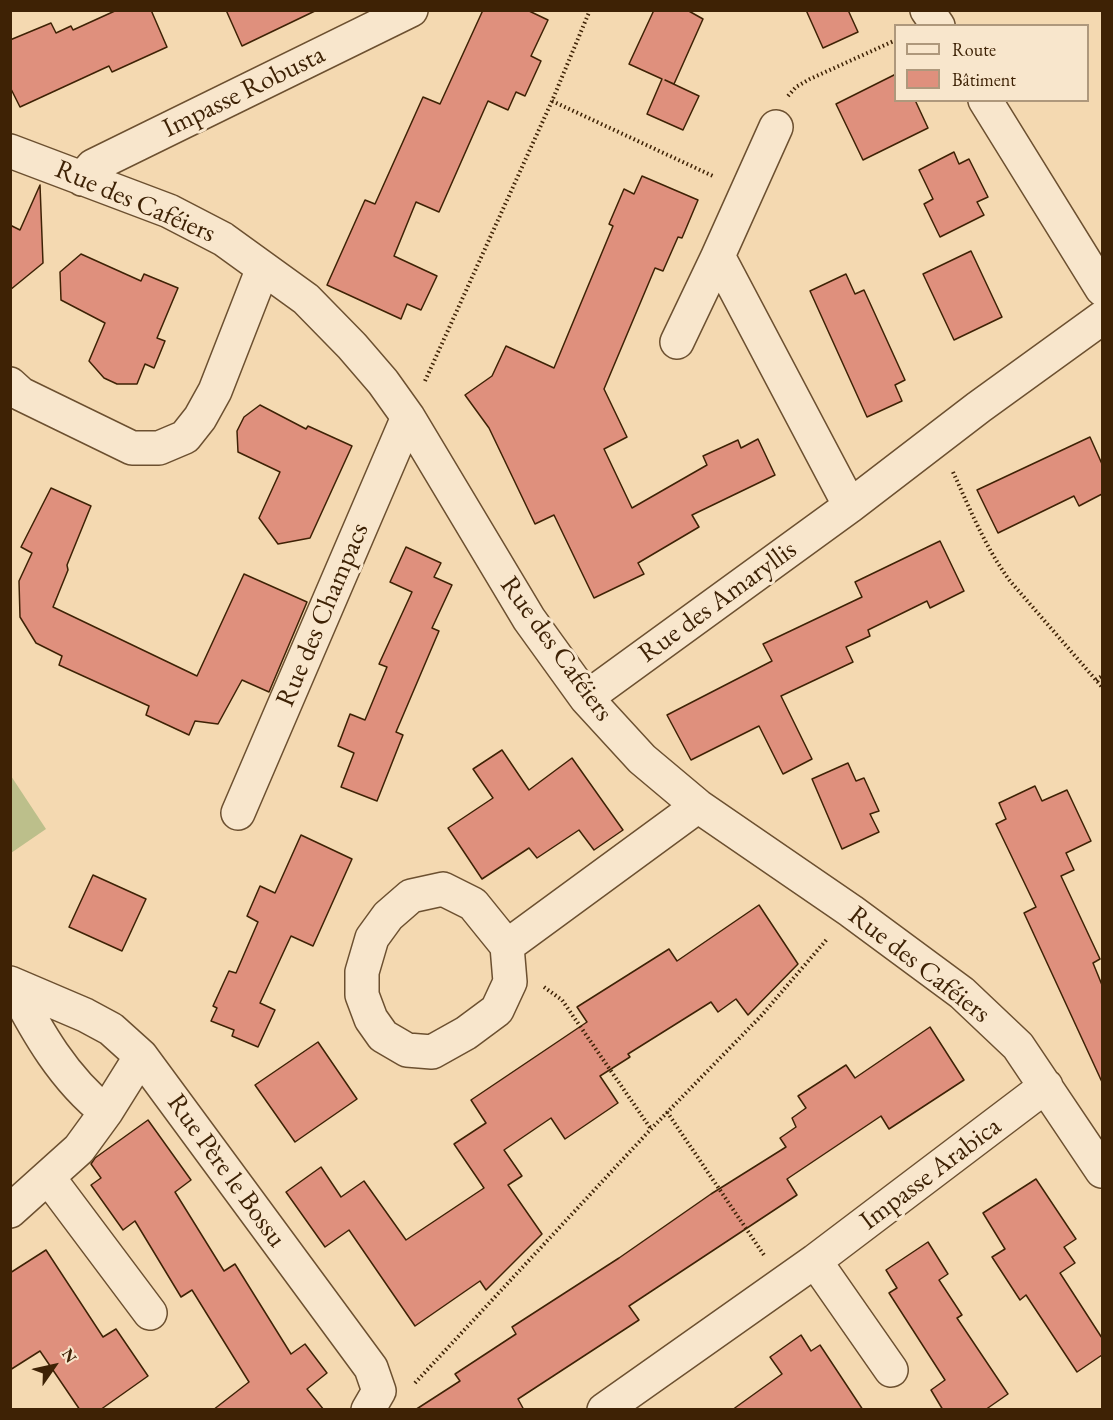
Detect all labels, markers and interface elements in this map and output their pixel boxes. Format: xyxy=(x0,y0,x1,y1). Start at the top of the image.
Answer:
legend xyxy=(894,24,1089,102)
text: Route xyxy=(952,38,996,61)
street label: Impasse Robusta xyxy=(158,39,330,145)
text: Bâtiment xyxy=(952,68,1016,91)
street label: Rue des Caféiers xyxy=(50,154,220,250)
street label: Rue des Champacs xyxy=(270,518,376,712)
street label: Rue des Amaryllis xyxy=(633,534,803,670)
street label: Rue des Caféiers xyxy=(493,570,619,728)
street label: Rue des Caféiers xyxy=(842,900,996,1030)
street label: Rue Père le Bossu xyxy=(159,1088,293,1254)
street label: Impasse Arabica xyxy=(854,1110,1008,1238)
north arrow xyxy=(24,1336,84,1396)
text: N xyxy=(57,1344,82,1367)

